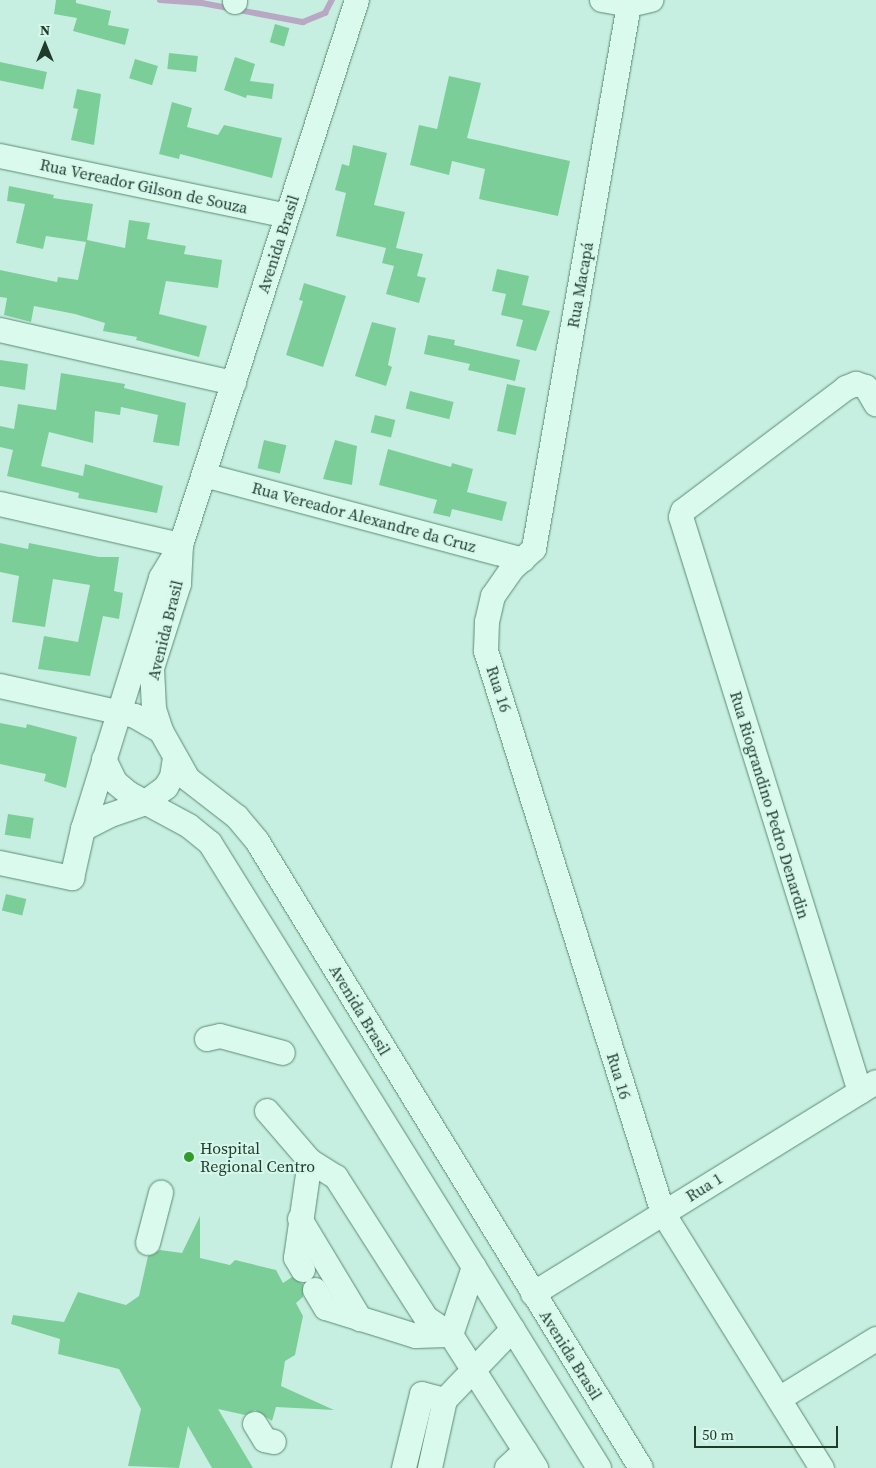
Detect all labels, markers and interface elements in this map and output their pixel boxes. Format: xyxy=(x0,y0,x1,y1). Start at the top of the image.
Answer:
north arrow xyxy=(20,20,70,70)
text: N xyxy=(40,20,50,40)
street label: Rua Vereador Gilson de Souza xyxy=(38,155,250,217)
street label: Avenida Brasil xyxy=(253,192,303,296)
street label: Rua Macapá xyxy=(563,241,597,329)
street label: Rua Vereador Alexandre da Cruz xyxy=(250,478,478,556)
street label: Avenida Brasil xyxy=(143,578,187,682)
street label: Rua 16 xyxy=(483,663,515,715)
street label: Rua Riograndino Pedro Denardin xyxy=(726,689,814,921)
street label: Avenida Brasil xyxy=(325,961,395,1059)
street label: Rua 16 xyxy=(603,1051,635,1101)
place label: Hospital Regional Centro xyxy=(200,1138,315,1176)
marker: Hospital Regional Centro xyxy=(182,1150,196,1164)
street label: Rua 1 xyxy=(682,1168,726,1206)
street label: Avenida Brasil xyxy=(536,1307,606,1403)
scale bar xyxy=(696,1416,840,1448)
text: 50 m xyxy=(702,1424,734,1445)

